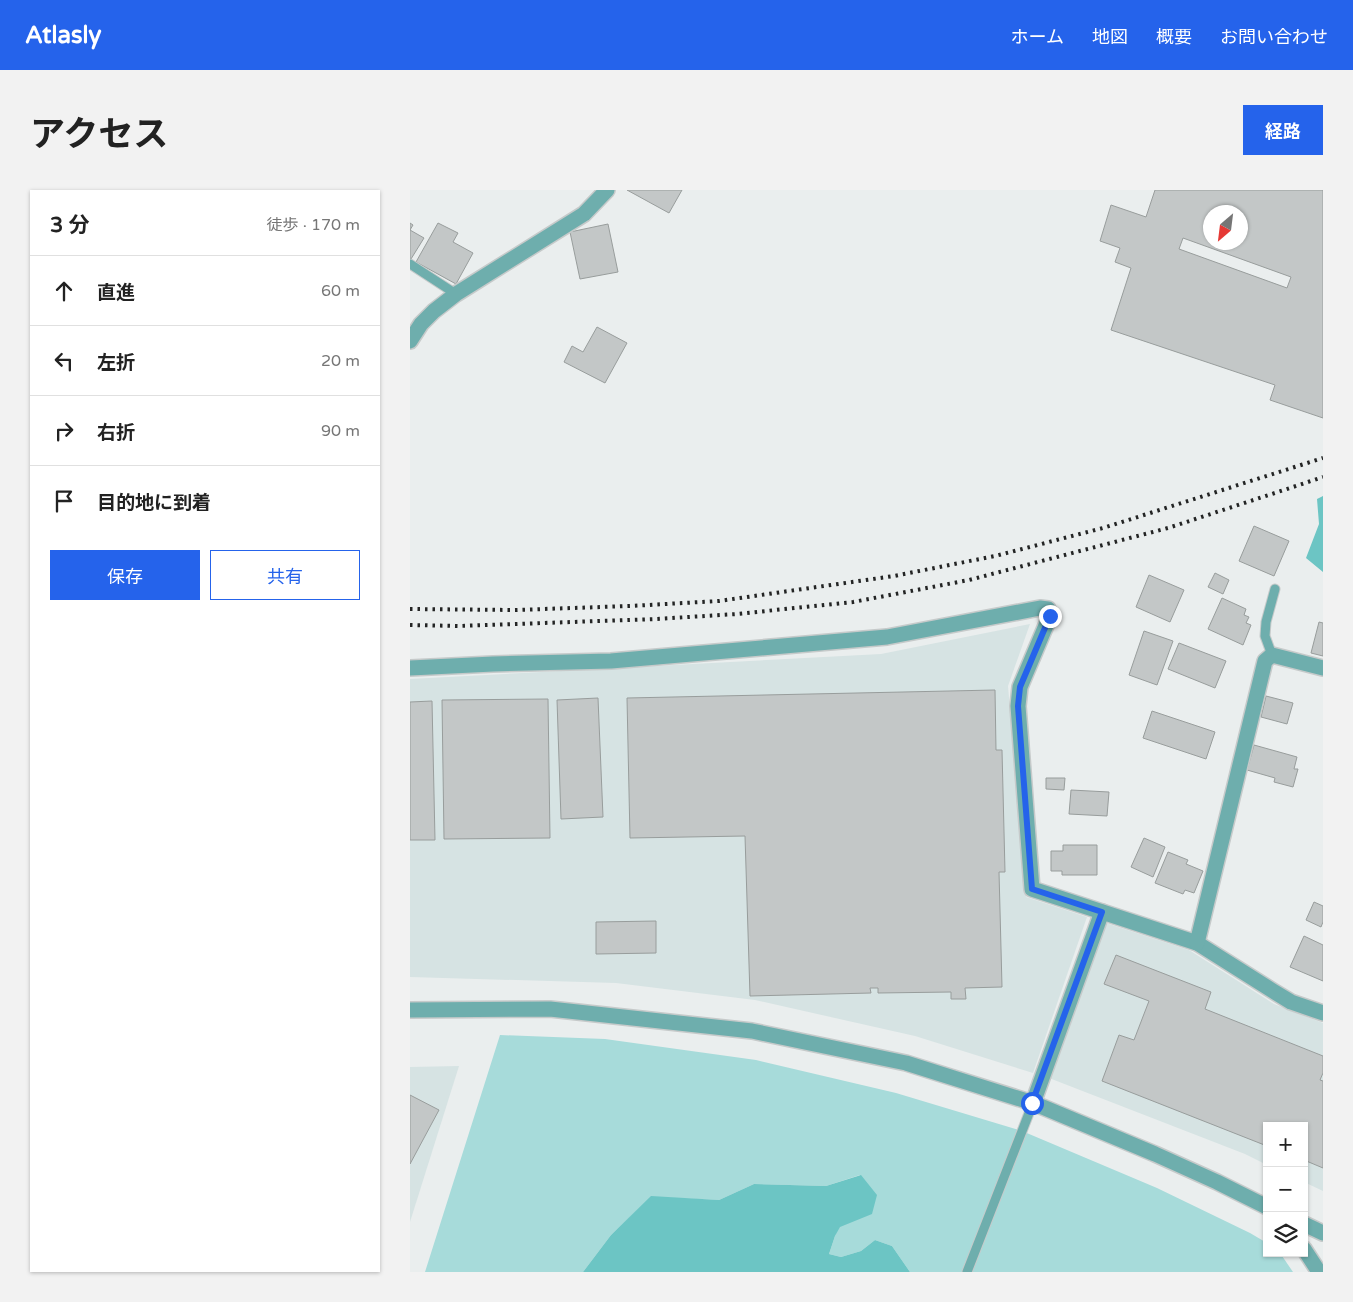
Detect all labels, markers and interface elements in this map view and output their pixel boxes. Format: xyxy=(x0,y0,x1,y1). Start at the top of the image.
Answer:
text: Atlasly xyxy=(25,21,101,50)
text: ホーム xyxy=(1011,26,1064,48)
text: 地図 xyxy=(1092,26,1128,48)
text: 概要 xyxy=(1156,26,1192,48)
text: お問い合わせ xyxy=(1220,26,1328,48)
button: 経路 xyxy=(1243,105,1323,155)
text: アクセス xyxy=(30,114,168,156)
north arrow xyxy=(1203,205,1248,250)
text: 3 分 xyxy=(50,213,90,238)
text: 徒歩 · 170 m xyxy=(267,215,360,235)
icon: ahead xyxy=(50,277,78,305)
text: 60 m xyxy=(321,281,360,301)
text: 直進 xyxy=(97,282,135,304)
icon: left xyxy=(50,347,78,375)
text: 20 m xyxy=(321,351,360,371)
text: 左折 xyxy=(97,352,135,374)
icon: right xyxy=(50,417,78,445)
text: 90 m xyxy=(321,421,360,441)
text: 右折 xyxy=(97,422,135,444)
icon: arrive xyxy=(50,487,78,515)
text: 目的地に到着 xyxy=(97,492,211,514)
button: 保存 xyxy=(50,550,200,600)
button: 共有 xyxy=(210,550,360,600)
route end xyxy=(1039,605,1062,628)
route start xyxy=(1021,1092,1044,1115)
map controls xyxy=(1263,1122,1308,1257)
button: + xyxy=(1263,1122,1308,1167)
button: − xyxy=(1263,1167,1308,1212)
button: layers xyxy=(1263,1212,1308,1257)

